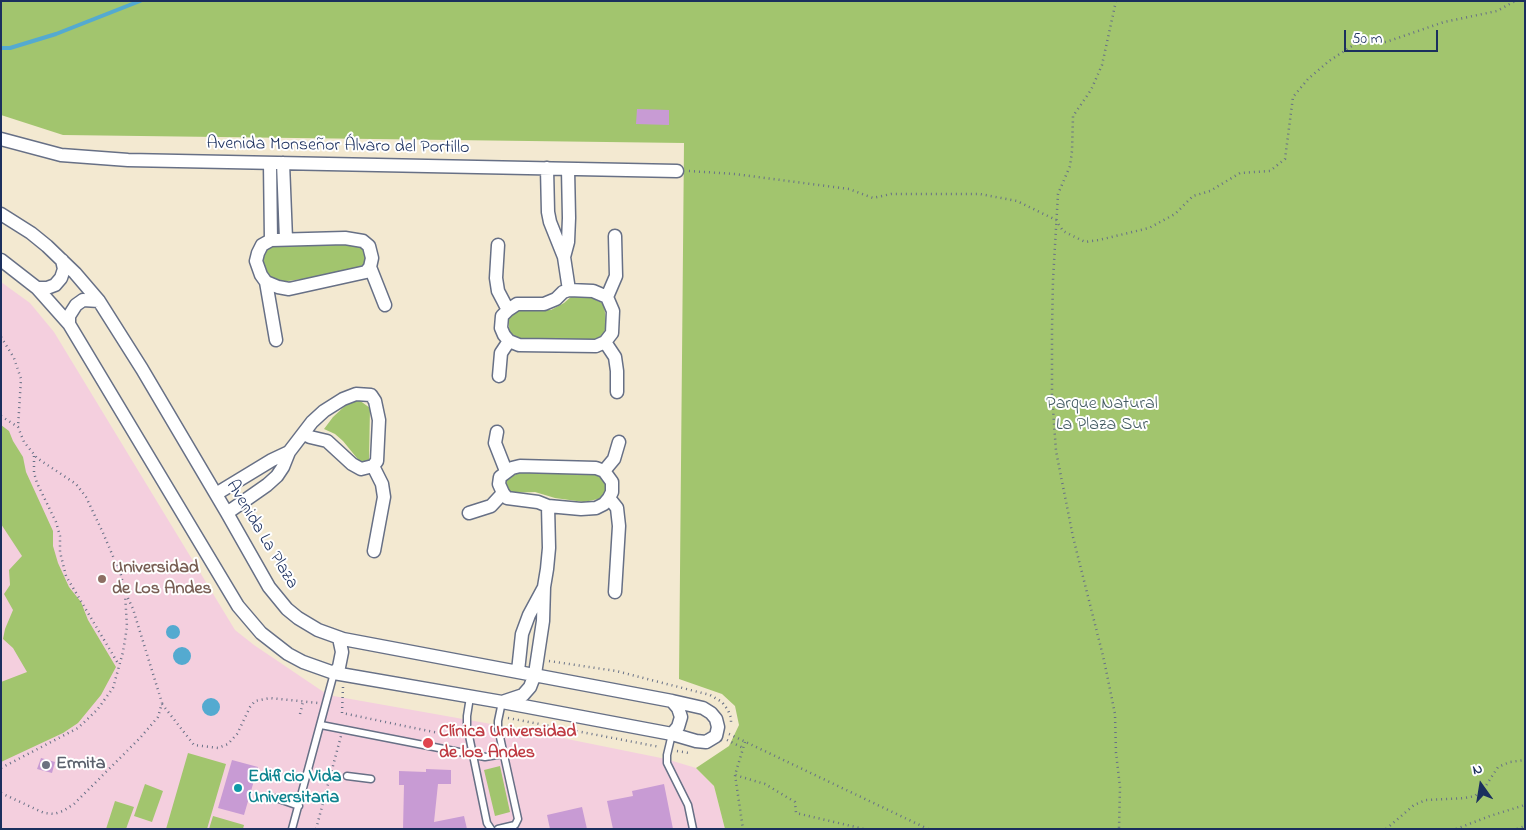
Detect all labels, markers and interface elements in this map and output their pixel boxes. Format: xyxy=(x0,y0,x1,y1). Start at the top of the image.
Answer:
scale bar xyxy=(1346,20,1440,52)
text: 50 m xyxy=(1352,28,1382,50)
street label: Avenida Monseñor Álvaro del Portillo xyxy=(206,134,470,160)
park label: Parque Natural La Plaza Sur xyxy=(1046,394,1158,436)
street label: Avenida La Plaza xyxy=(220,477,302,593)
place label: Universidad de Los Andes xyxy=(112,558,212,600)
marker: Universidad de Los Andes xyxy=(96,573,108,585)
place label: Clínica Universidad de los Andes xyxy=(439,722,576,764)
marker: Clínica Universidad de los Andes xyxy=(421,736,435,750)
place label: Ermita xyxy=(56,754,105,776)
marker: Ermita xyxy=(40,759,52,771)
text: N xyxy=(1471,759,1484,781)
north arrow xyxy=(1456,760,1506,810)
place label: Edificio Vida Universitaria xyxy=(248,767,341,810)
marker: Edificio Vida Universitaria xyxy=(232,782,244,794)

